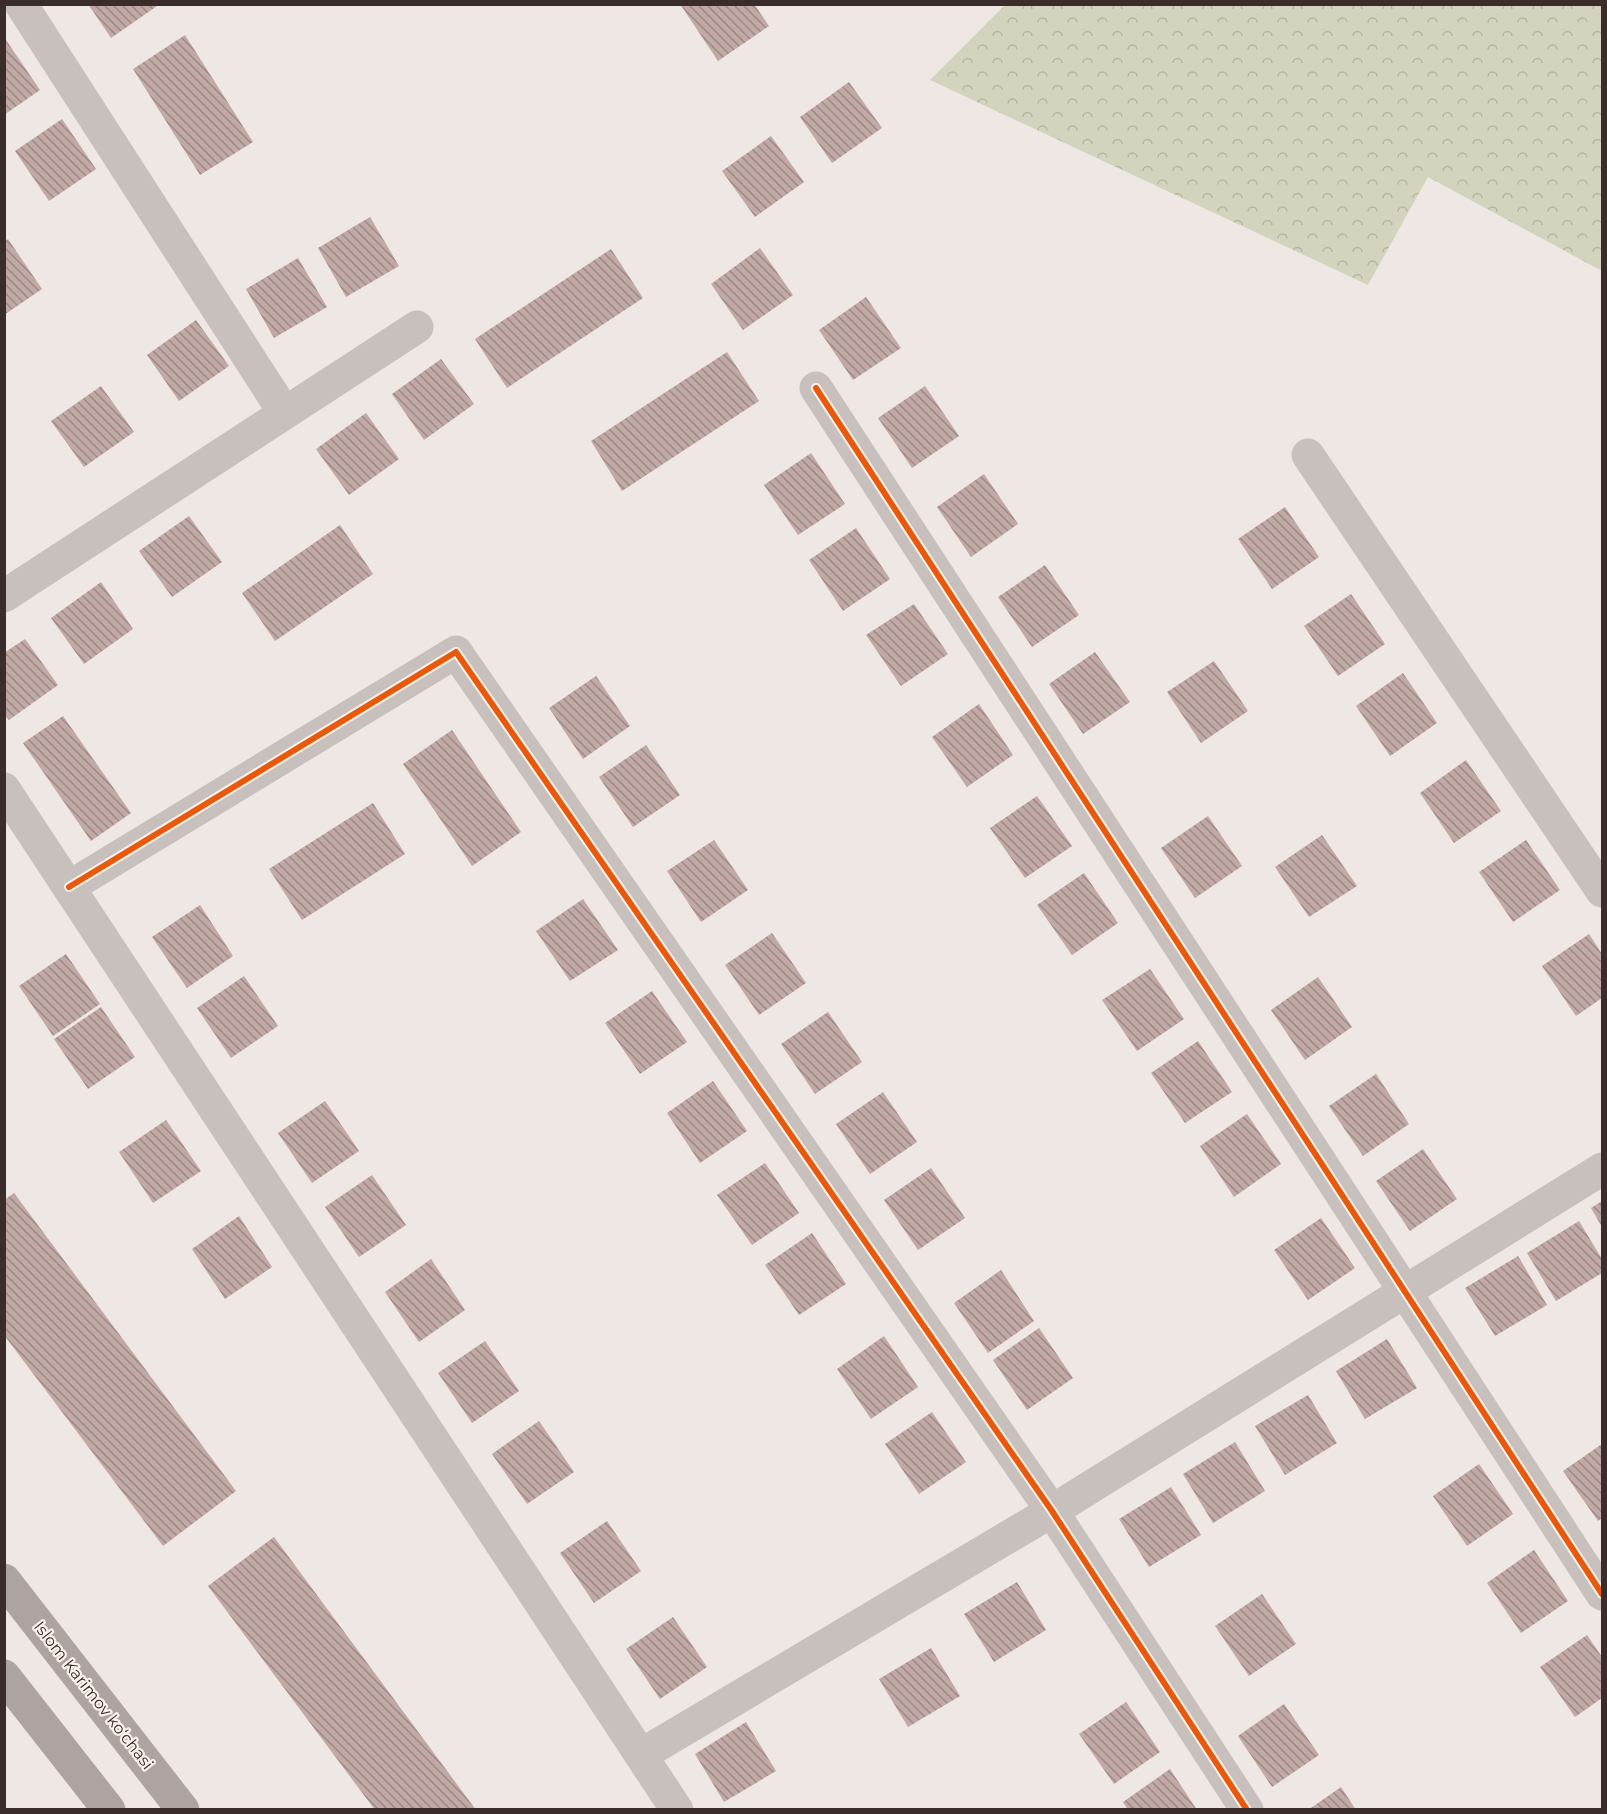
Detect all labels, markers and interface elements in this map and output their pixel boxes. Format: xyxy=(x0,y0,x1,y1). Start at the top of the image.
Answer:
street label: Islom Karimov ko‘chasi xyxy=(30,1618,157,1773)

